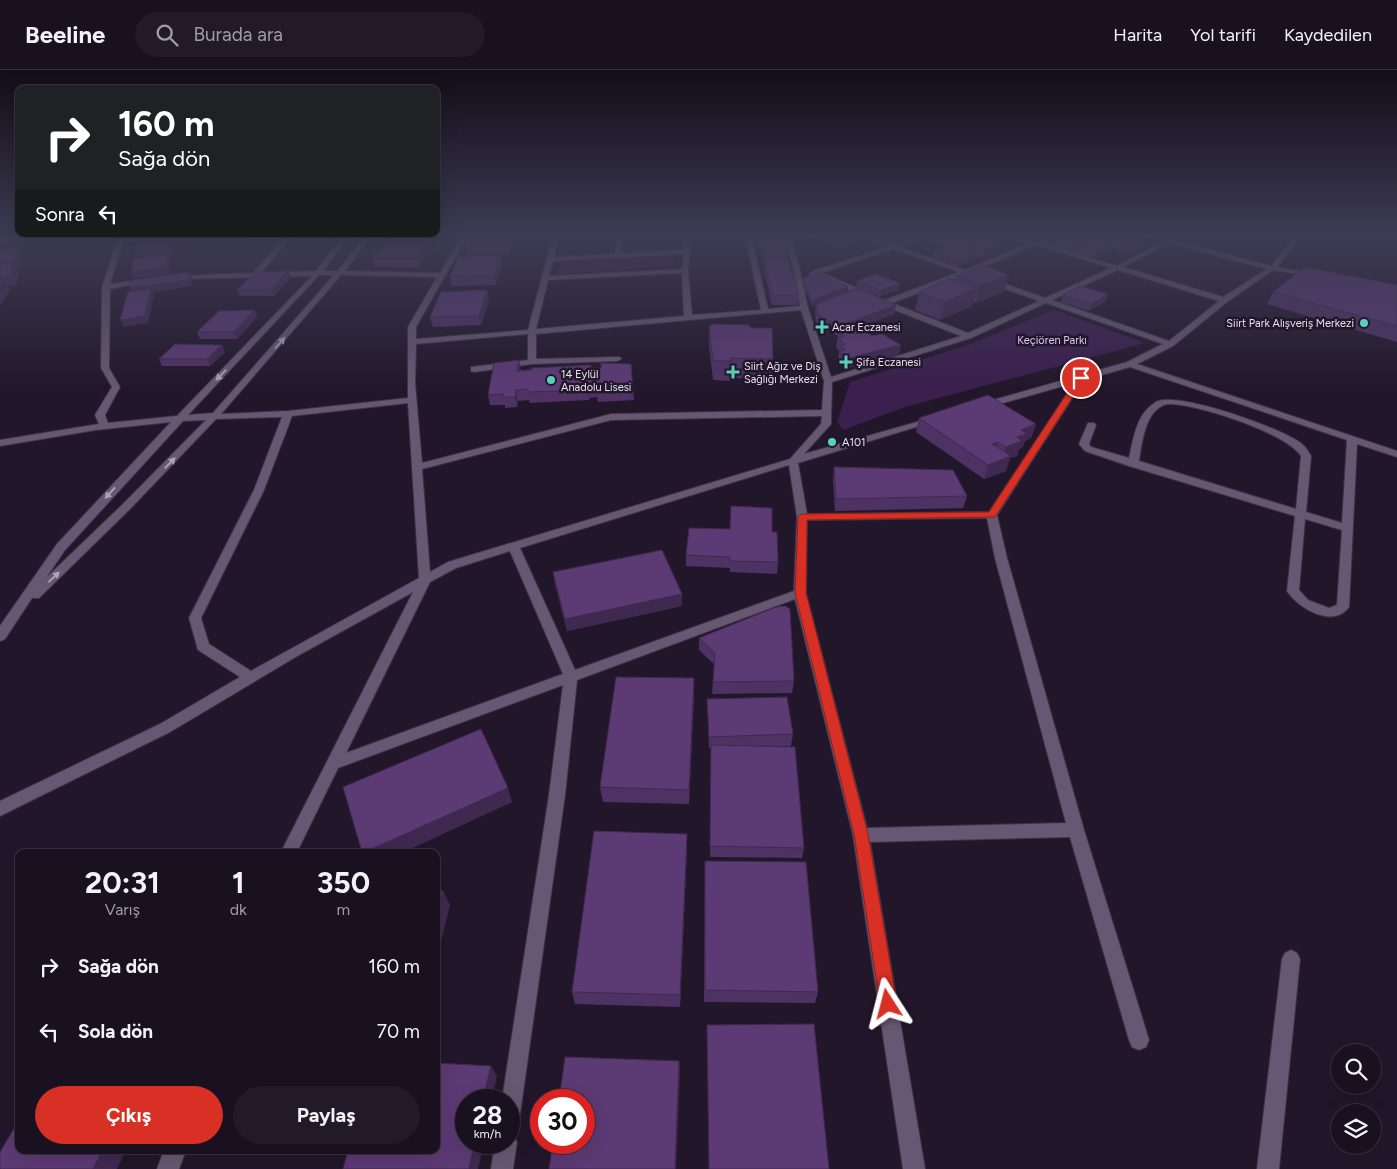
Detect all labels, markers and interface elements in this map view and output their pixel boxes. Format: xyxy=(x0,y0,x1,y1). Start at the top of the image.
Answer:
search box xyxy=(135,12,485,57)
text: Beeline xyxy=(25,20,105,49)
icon: search xyxy=(153,21,181,49)
text: Burada ara xyxy=(193,23,283,46)
text: Harita xyxy=(1113,24,1162,46)
text: Yol tarifi xyxy=(1190,24,1256,46)
text: Kaydedilen xyxy=(1284,24,1372,46)
text: 160 m xyxy=(118,103,215,145)
icon: right xyxy=(35,105,100,170)
text: Sağa dön xyxy=(118,145,210,172)
icon: left xyxy=(94,200,122,228)
text: Sonra xyxy=(35,203,84,226)
place label: Siirt Park Alışveriş Merkezi xyxy=(1226,317,1354,330)
marker: Siirt Park Alışveriş Merkezi xyxy=(1358,317,1370,329)
marker: Acar Eczanesi xyxy=(816,321,828,333)
place label: Acar Eczanesi xyxy=(832,321,901,334)
park label: Keçiören Parkı xyxy=(1017,334,1087,347)
one-way arrow xyxy=(274,338,286,350)
marker: Şifa Eczanesi xyxy=(840,356,852,368)
place label: Şifa Eczanesi xyxy=(856,356,921,369)
pin xyxy=(1060,357,1102,399)
place label: Siirt Ağız ve Diş Sağlığı Merkezi xyxy=(744,360,821,386)
icon: arrive xyxy=(1067,364,1095,392)
marker: Siirt Ağız ve Diş Sağlığı Merkezi xyxy=(726,365,740,379)
one-way arrow xyxy=(215,368,227,380)
place label: 14 Eylül Anadolu Lisesi xyxy=(561,368,631,394)
marker: 14 Eylül Anadolu Lisesi xyxy=(545,374,557,386)
marker: A101 xyxy=(826,436,838,448)
place label: A101 xyxy=(842,436,866,449)
one-way arrow xyxy=(164,457,176,469)
one-way arrow xyxy=(104,487,116,499)
one-way arrow xyxy=(47,571,59,583)
text: 20:31 xyxy=(85,864,160,901)
text: 1 xyxy=(232,864,245,901)
text: 350 xyxy=(317,864,370,901)
text: Varış xyxy=(105,900,140,919)
text: dk xyxy=(230,900,247,919)
text: m xyxy=(337,900,350,919)
icon: right xyxy=(35,953,63,981)
text: Sağa dön xyxy=(78,955,159,978)
text: 160 m xyxy=(368,955,420,978)
position arrow xyxy=(861,977,913,1029)
icon: left xyxy=(35,1018,63,1046)
text: Sola dön xyxy=(78,1020,153,1043)
text: 70 m xyxy=(377,1020,420,1043)
map controls xyxy=(1331,1044,1381,1154)
button: search xyxy=(1331,1044,1381,1094)
button: Çıkış xyxy=(35,1086,223,1144)
button: Paylaş xyxy=(233,1086,420,1144)
speed limit sign: 30 xyxy=(530,1089,595,1154)
text: 28 xyxy=(473,1100,502,1130)
button: layers xyxy=(1331,1104,1381,1154)
text: km/h xyxy=(474,1127,501,1141)

